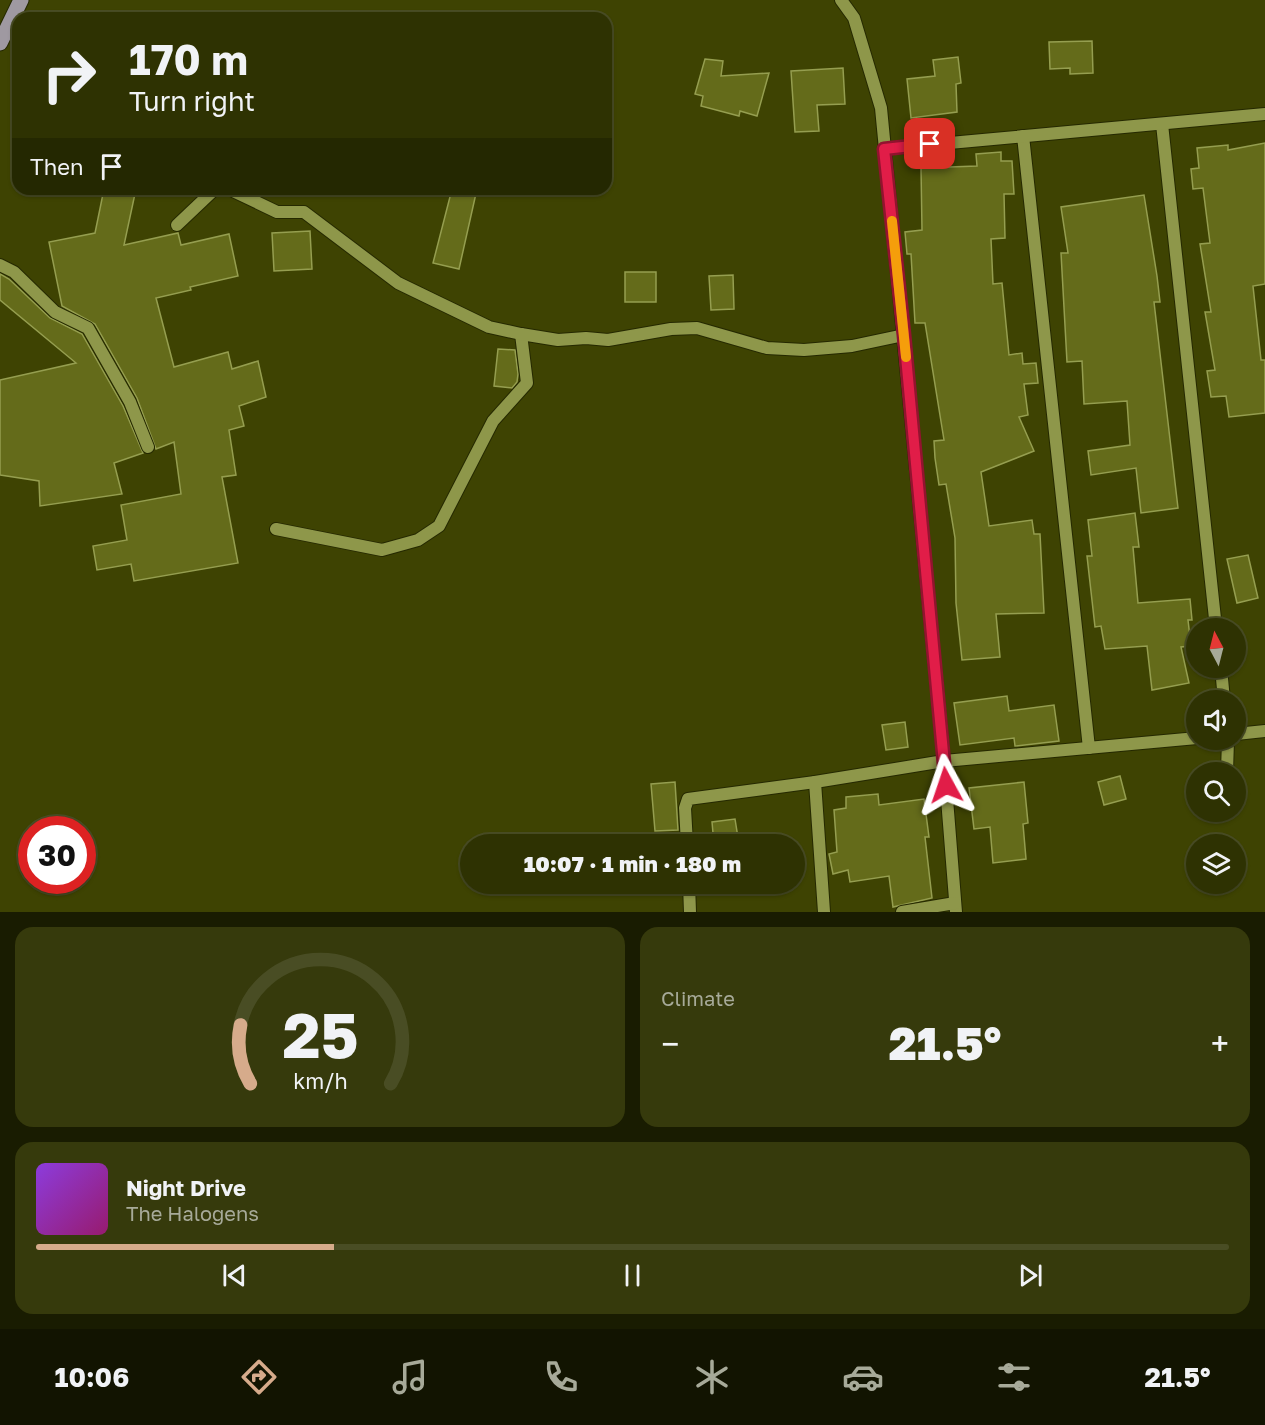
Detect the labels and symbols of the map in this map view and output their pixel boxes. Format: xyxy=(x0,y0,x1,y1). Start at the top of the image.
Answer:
pin xyxy=(904,118,955,169)
north arrow xyxy=(1186,618,1246,678)
position arrow xyxy=(914,753,978,817)
speed limit sign: 30 xyxy=(18,816,96,894)

